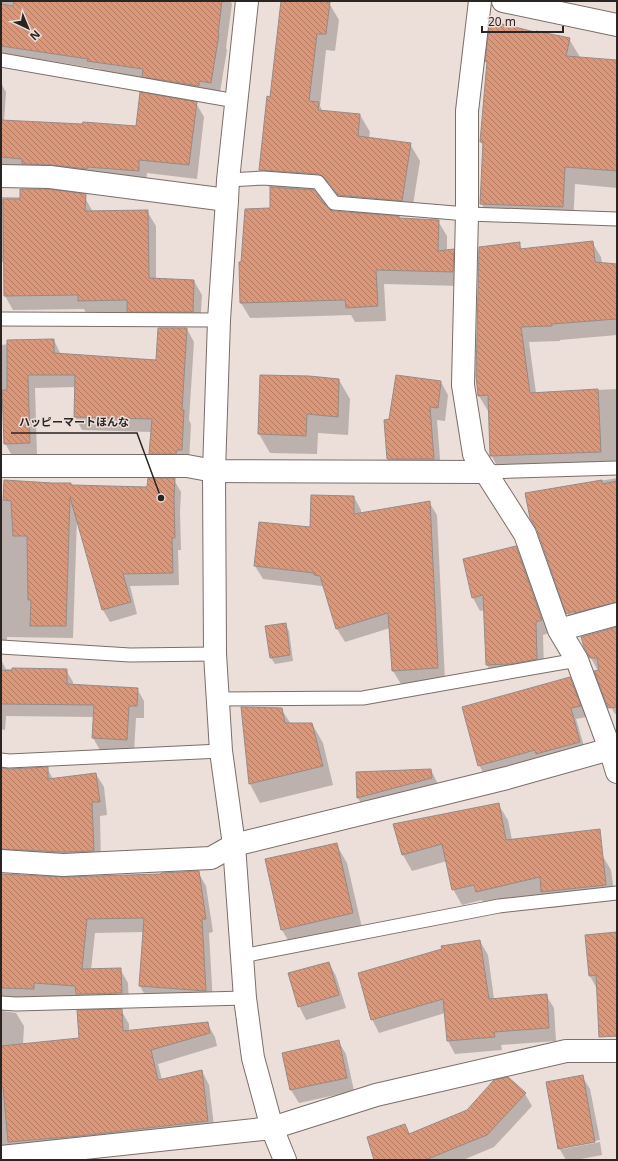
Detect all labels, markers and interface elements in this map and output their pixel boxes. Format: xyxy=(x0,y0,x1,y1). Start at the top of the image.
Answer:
north arrow xyxy=(8,8,48,48)
scale bar xyxy=(482,8,563,34)
text: 20 m xyxy=(488,13,516,30)
text: N xyxy=(27,27,44,44)
callout: ハッピーマートほんな xyxy=(11,410,137,433)
text: ハッピーマートほんな xyxy=(19,414,129,429)

